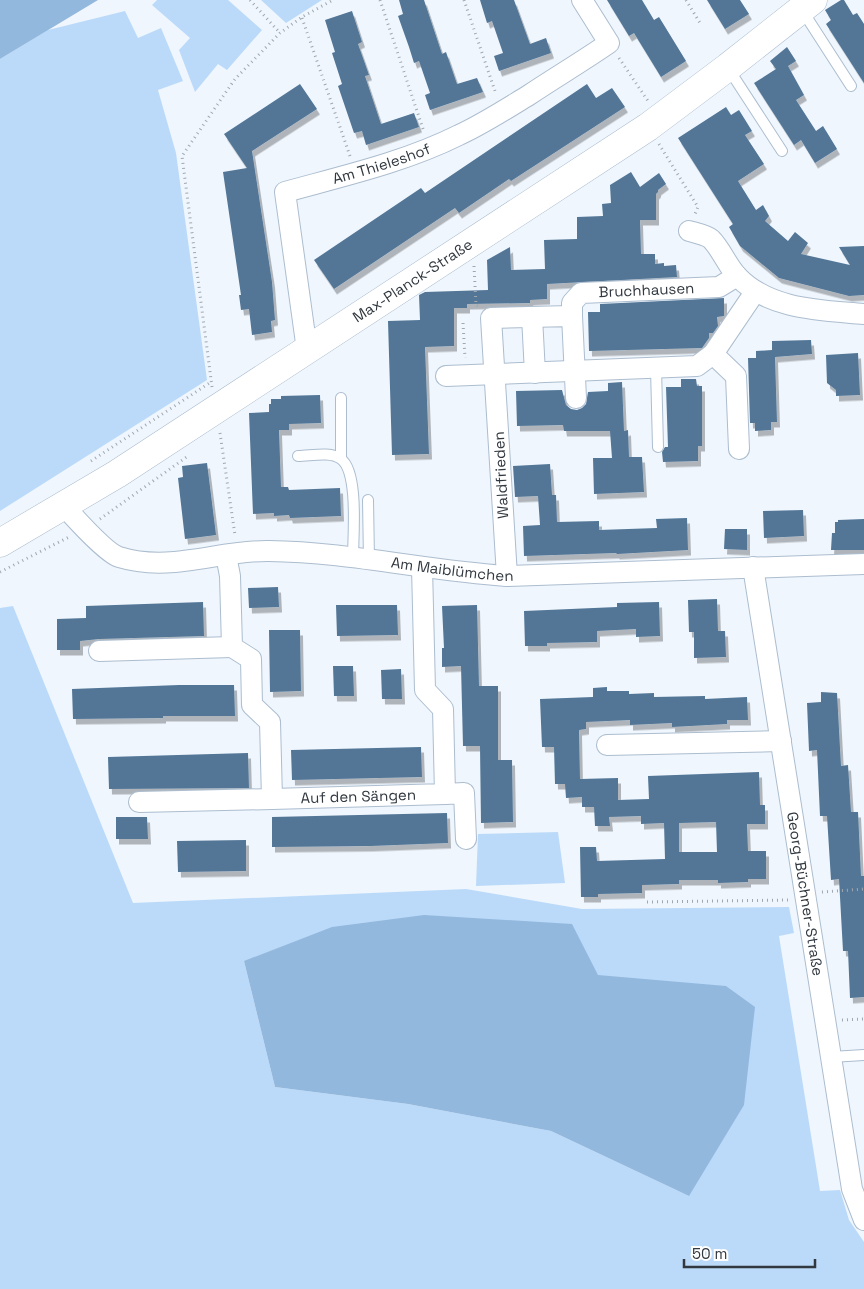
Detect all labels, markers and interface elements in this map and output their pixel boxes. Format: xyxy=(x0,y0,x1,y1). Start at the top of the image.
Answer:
street label: Am Thieleshof xyxy=(330,139,433,188)
street label: Max-Planck-Straße xyxy=(349,234,476,326)
street label: Bruchhausen xyxy=(598,278,695,301)
street label: Waldfrieden xyxy=(489,431,512,519)
street label: Am Maiblümchen xyxy=(390,552,514,585)
street label: Auf den Sängen xyxy=(300,785,416,807)
street label: Georg-Büchner-Straße xyxy=(783,810,828,977)
scale bar xyxy=(684,1236,815,1268)
text: 50 m xyxy=(692,1244,727,1263)

